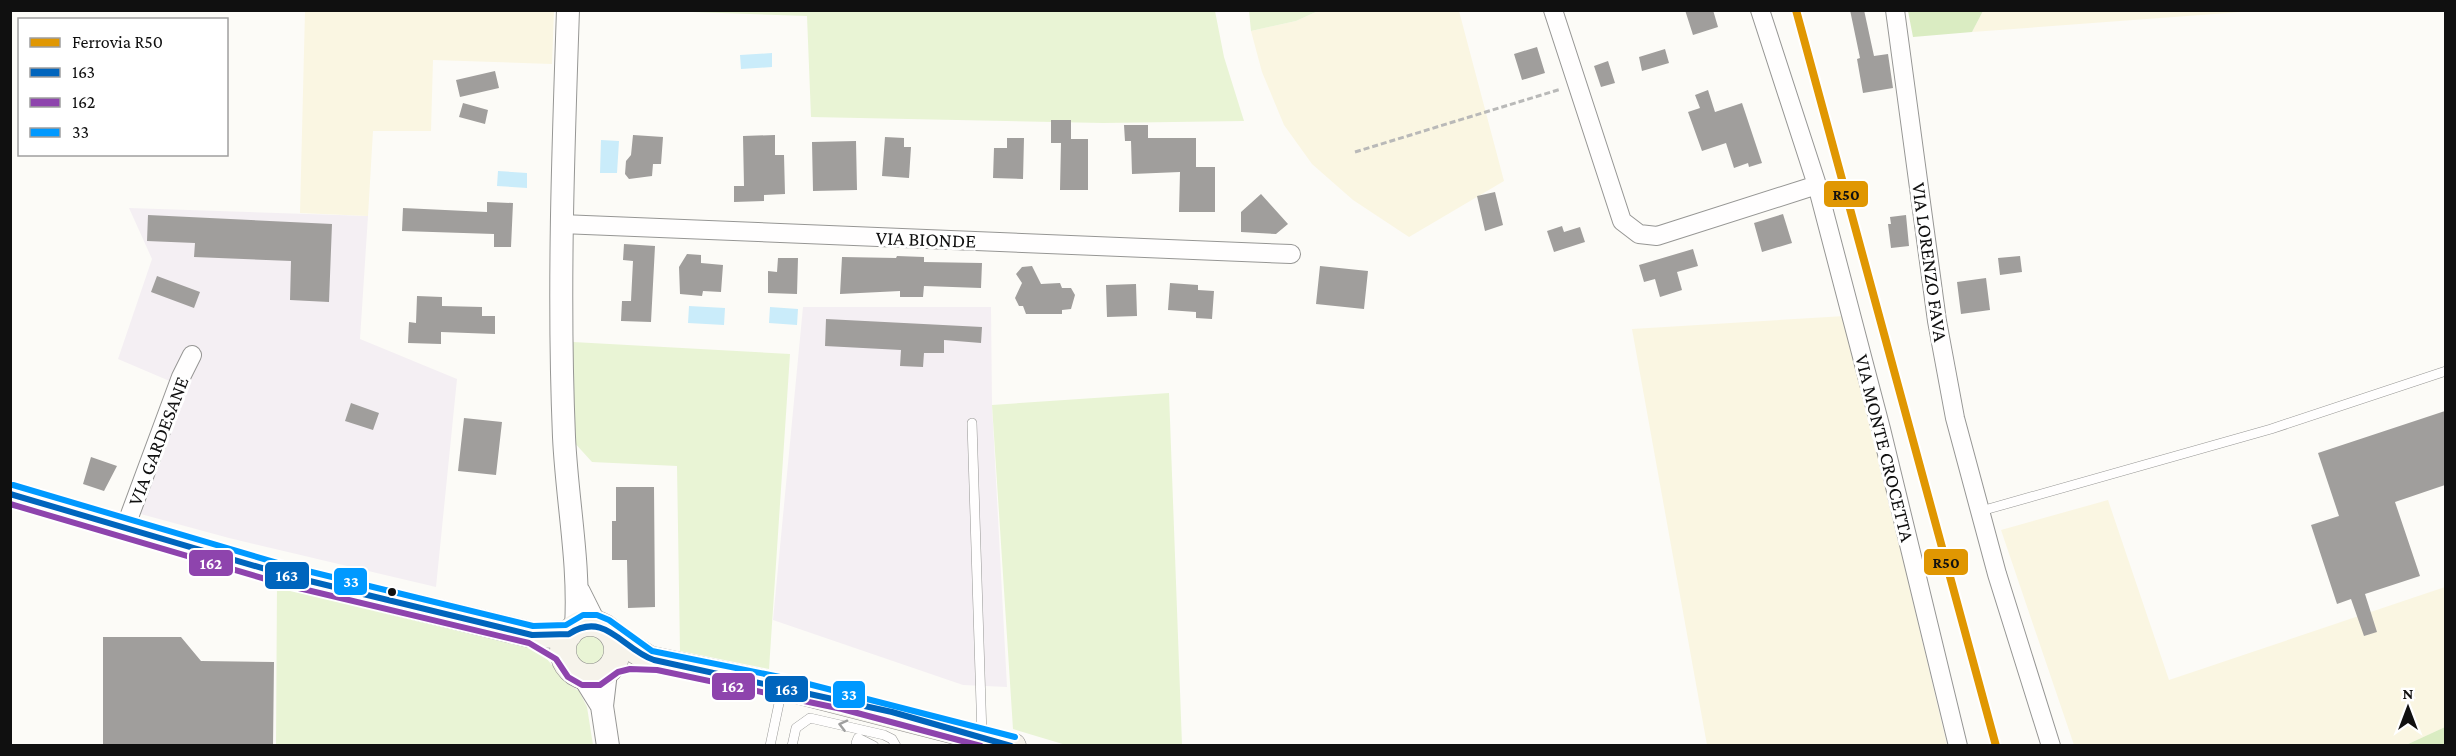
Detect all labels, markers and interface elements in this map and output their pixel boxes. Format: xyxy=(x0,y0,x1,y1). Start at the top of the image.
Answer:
legend xyxy=(18,18,228,156)
text: Ferrovia R50 xyxy=(72,32,163,52)
text: 163 xyxy=(72,62,95,82)
text: 162 xyxy=(72,92,95,112)
text: 33 xyxy=(72,122,89,142)
line badge: R50 xyxy=(1823,180,1869,208)
street label: VIA LORENZO FAVA xyxy=(1908,181,1952,344)
text: R50 xyxy=(1832,186,1860,203)
street label: VIA BIONDE xyxy=(875,226,977,252)
street label: VIA MONTE CROCETTA xyxy=(1851,352,1919,545)
street label: VIA GARDESANE xyxy=(123,373,193,509)
line badge: R50 xyxy=(1923,548,1969,576)
line badge: 162 xyxy=(188,549,234,577)
text: R50 xyxy=(1932,554,1960,571)
text: 162 xyxy=(200,555,222,572)
line badge: 163 xyxy=(264,561,310,590)
text: 163 xyxy=(276,567,298,584)
line badge: 33 xyxy=(333,567,368,596)
text: 33 xyxy=(343,573,359,590)
unlabelled marker xyxy=(386,586,398,598)
line badge: 162 xyxy=(711,672,756,701)
line badge: 163 xyxy=(764,675,809,703)
text: 162 xyxy=(722,678,744,695)
north arrow xyxy=(2378,678,2438,738)
line badge: 33 xyxy=(832,680,866,709)
text: 163 xyxy=(776,681,798,698)
text: N xyxy=(2403,685,2414,702)
text: 33 xyxy=(841,686,857,703)
one-way arrow xyxy=(838,719,848,732)

